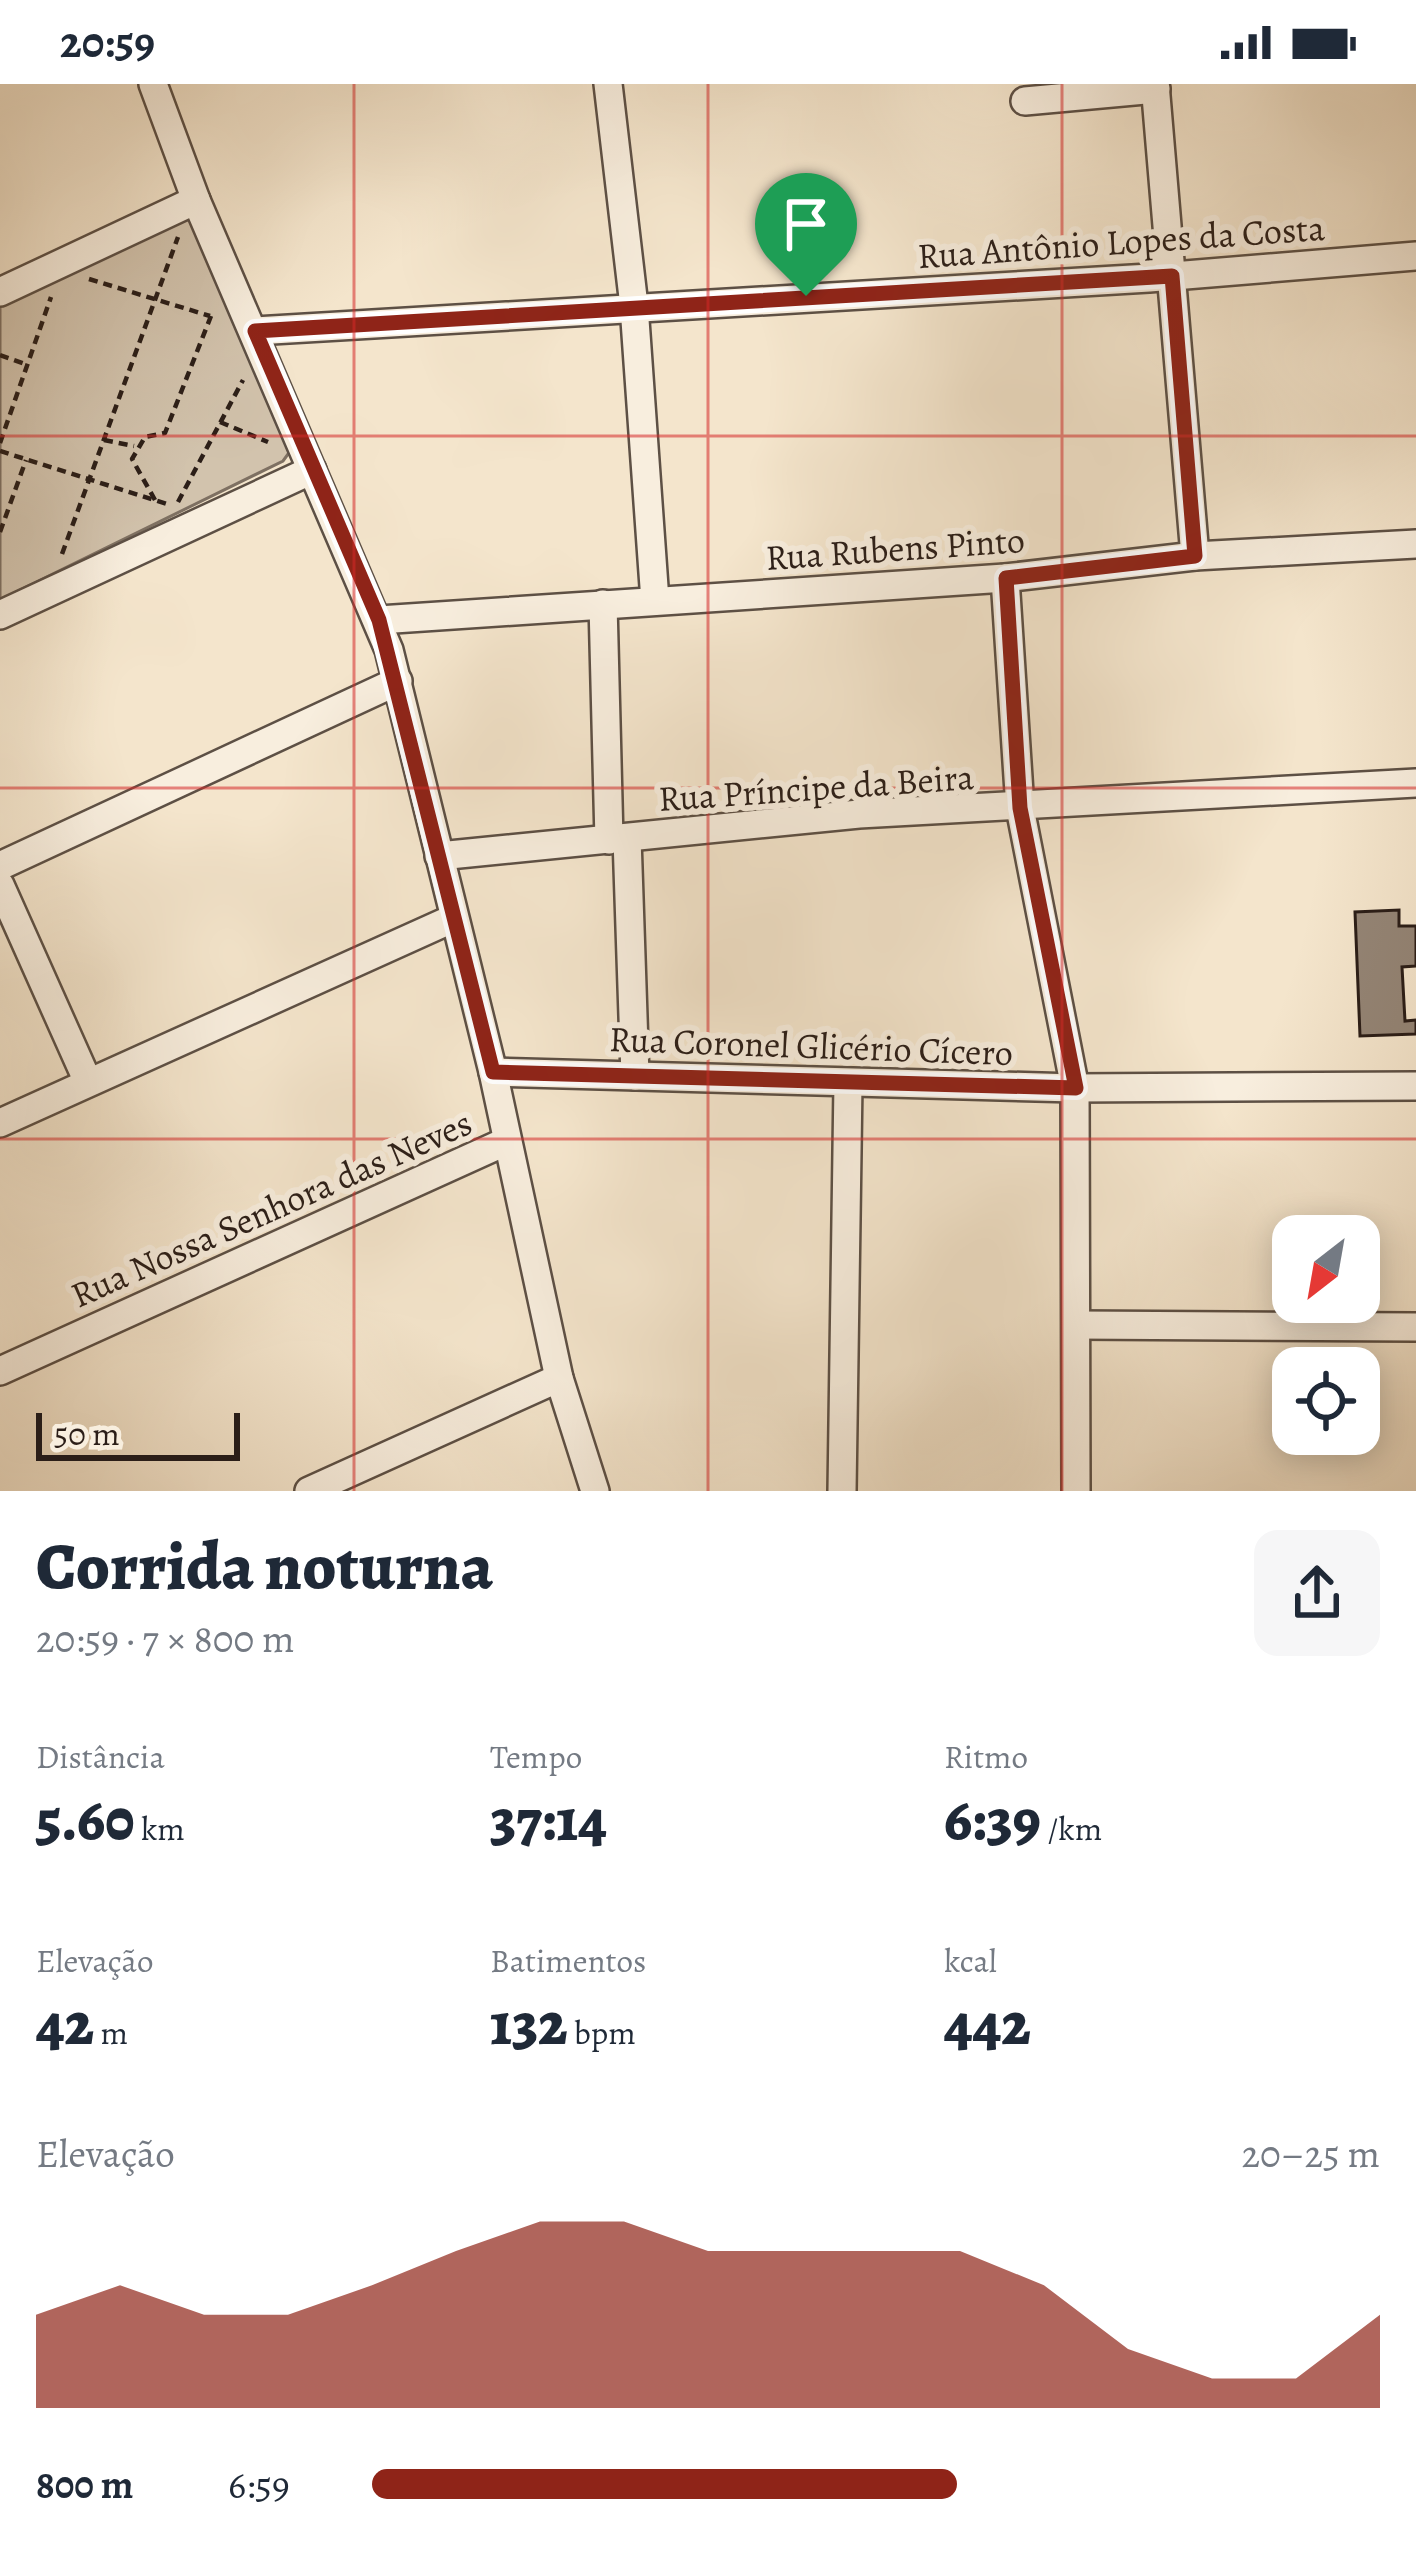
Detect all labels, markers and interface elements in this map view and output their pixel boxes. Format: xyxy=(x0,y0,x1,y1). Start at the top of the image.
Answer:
text: 20:59 xyxy=(60,11,155,73)
pin xyxy=(755,173,857,296)
icon: arrive xyxy=(773,191,839,257)
street label: Rua Antônio Lopes da Costa xyxy=(916,203,1327,280)
street label: Rua Rubens Pinto xyxy=(764,515,1026,582)
street label: Rua Príncipe da Beira xyxy=(657,752,976,823)
street label: Rua Coronel Glicério Cícero xyxy=(608,1014,1014,1077)
street label: Rua Nossa Senhora das Neves xyxy=(63,1098,479,1319)
north arrow xyxy=(1272,1215,1380,1323)
map controls xyxy=(1272,1215,1380,1455)
button: locate xyxy=(1272,1347,1380,1455)
scale bar xyxy=(36,1407,240,1460)
text: 50 m xyxy=(54,1411,120,1456)
text: Corrida noturna xyxy=(36,1522,493,1612)
button: share xyxy=(1254,1530,1380,1656)
text: 20:59 · 7 × 800 m xyxy=(36,1612,295,1665)
text: Distância xyxy=(36,1734,165,1779)
text: Tempo xyxy=(490,1734,582,1779)
text: Ritmo xyxy=(944,1734,1028,1779)
text: 5.60 xyxy=(36,1779,134,1861)
text: 37:14 xyxy=(490,1779,607,1861)
text: 6:39 xyxy=(944,1779,1041,1861)
text: km xyxy=(134,1806,185,1851)
text: /km xyxy=(1041,1806,1102,1851)
text: Elevação xyxy=(36,1938,153,1983)
text: Batimentos xyxy=(490,1938,646,1983)
text: kcal xyxy=(944,1938,997,1983)
text: 42 xyxy=(36,1983,94,2065)
text: 132 xyxy=(490,1983,568,2065)
text: 442 xyxy=(944,1983,1031,2065)
text: m xyxy=(94,2010,128,2055)
text: bpm xyxy=(568,2010,636,2055)
text: Elevação xyxy=(36,2127,175,2180)
text: 20–25 m xyxy=(1242,2127,1380,2180)
text: 800 m xyxy=(36,2458,133,2511)
text: 6:59 xyxy=(228,2458,290,2511)

